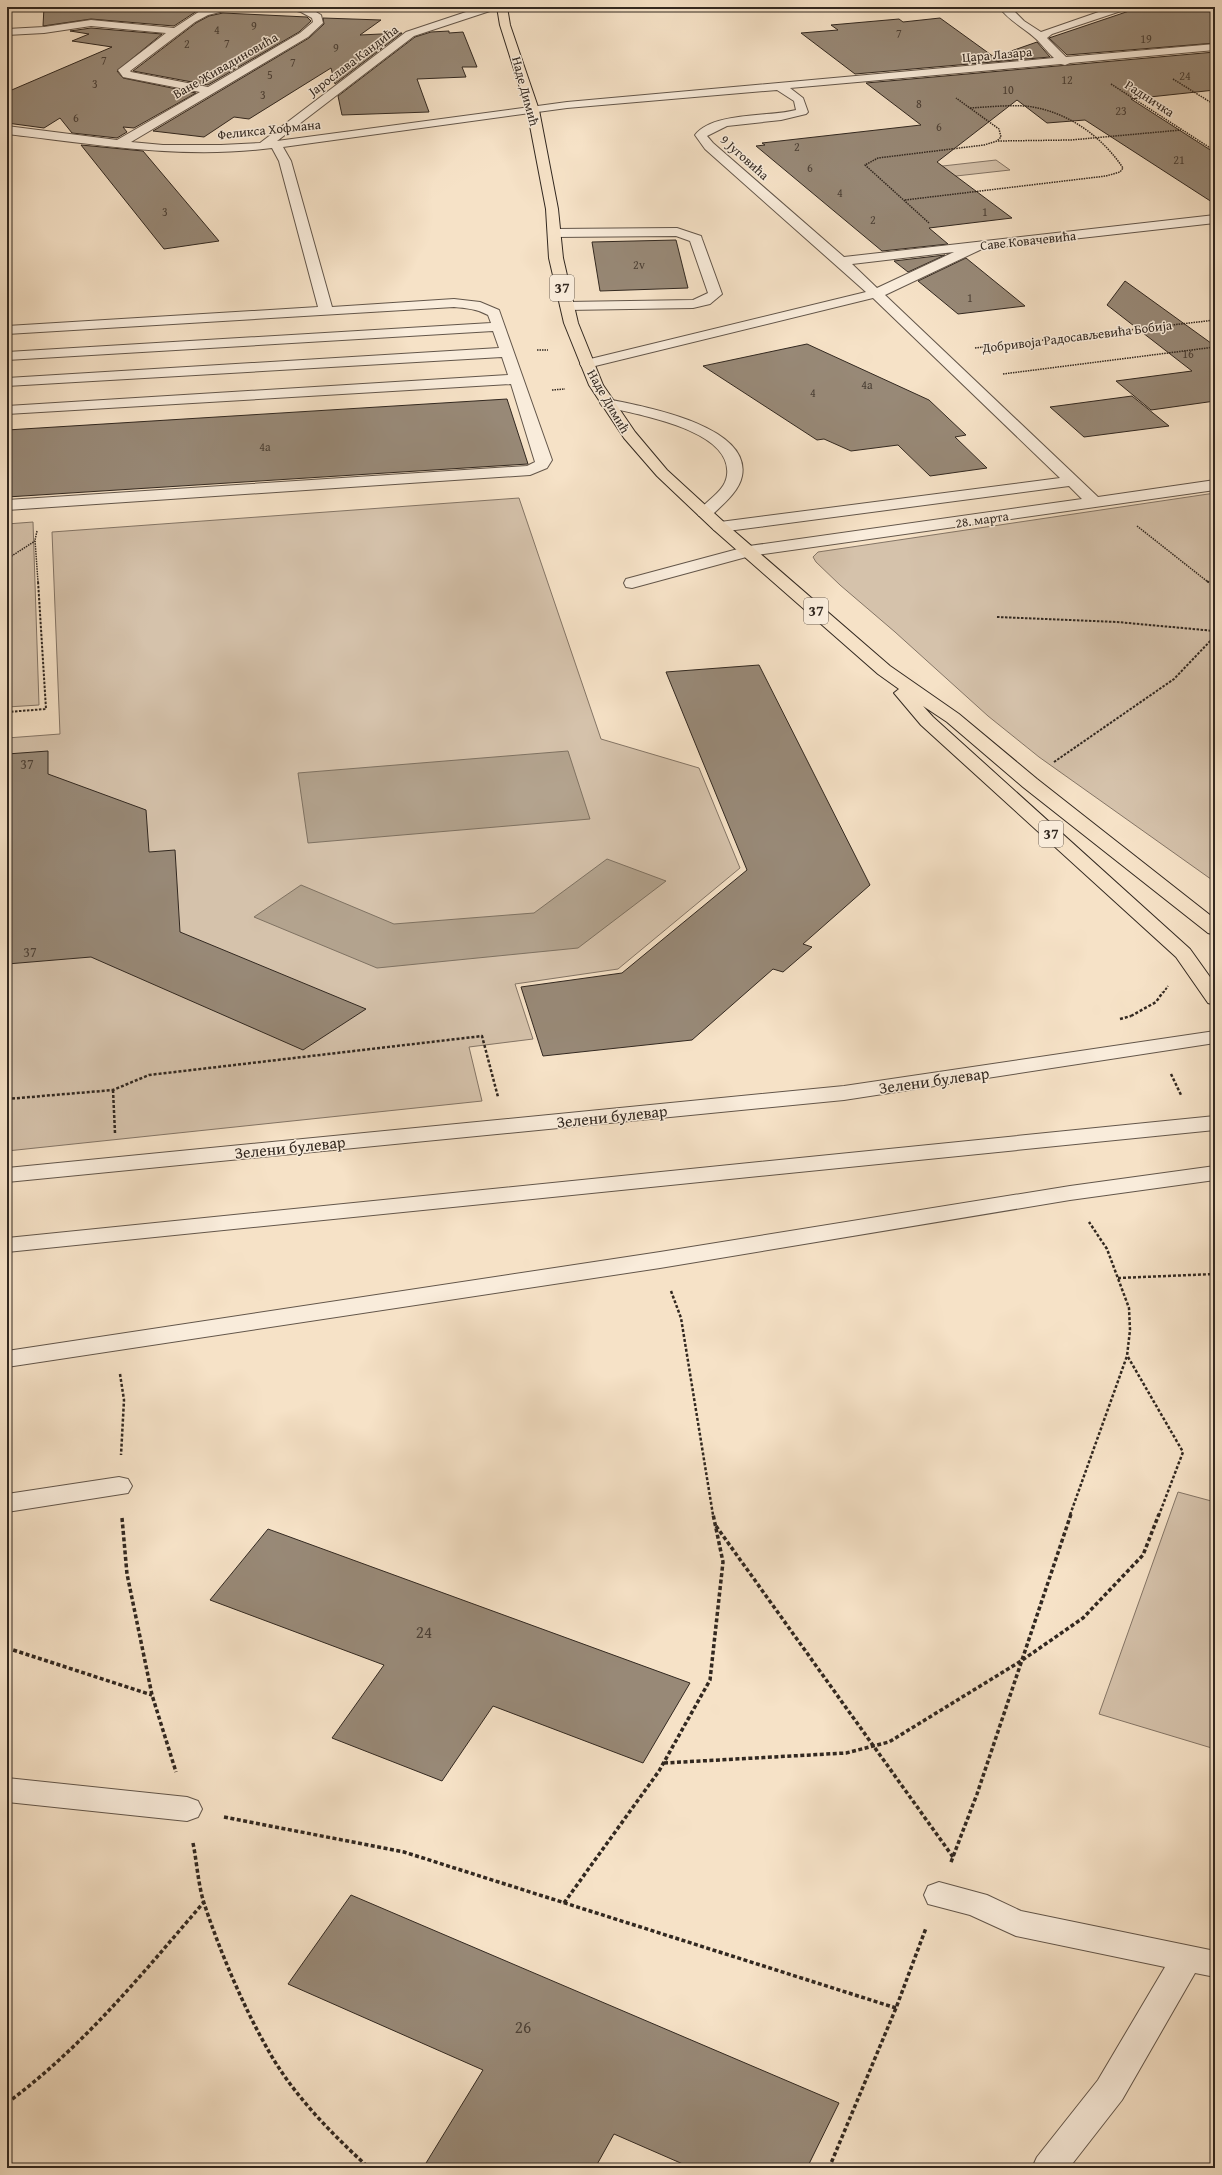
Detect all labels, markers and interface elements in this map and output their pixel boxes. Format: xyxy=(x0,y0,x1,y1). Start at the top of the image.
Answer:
house number: 9 xyxy=(251,17,257,34)
street label: Јарослава Кандића xyxy=(303,20,403,102)
house number: 4 xyxy=(214,21,220,38)
house number: 7 xyxy=(896,25,902,42)
street label: Ване Живадиновића xyxy=(169,27,282,103)
house number: 19 xyxy=(1140,30,1152,47)
house number: 2 xyxy=(184,35,190,52)
house number: 7 xyxy=(224,35,230,52)
house number: 9 xyxy=(333,39,339,56)
street label: Цара Лазара xyxy=(961,42,1034,67)
house number: 7 xyxy=(101,52,107,69)
house number: 7 xyxy=(290,54,296,71)
street label: Наде Димић xyxy=(507,54,544,129)
house number: 5 xyxy=(267,66,273,83)
house number: 24 xyxy=(1179,67,1191,84)
house number: 12 xyxy=(1061,71,1073,88)
house number: 3 xyxy=(92,75,98,92)
street label: Радничка xyxy=(1121,75,1179,122)
house number: 10 xyxy=(1002,81,1014,98)
house number: 3 xyxy=(260,86,266,103)
house number: 8 xyxy=(916,95,922,112)
house number: 23 xyxy=(1115,102,1127,119)
house number: 6 xyxy=(73,109,79,126)
street label: Феликса Хофмана xyxy=(217,115,322,144)
house number: 6 xyxy=(936,118,942,135)
street label: 9 Југовића xyxy=(716,130,774,185)
house number: 2 xyxy=(794,138,800,155)
house number: 21 xyxy=(1173,151,1185,168)
house number: 6 xyxy=(807,159,813,176)
house number: 4 xyxy=(837,184,843,201)
house number: 3 xyxy=(162,203,168,220)
house number: 1 xyxy=(982,203,988,220)
house number: 2 xyxy=(870,211,876,228)
street label: Саве Ковачевића xyxy=(979,226,1078,255)
house number: 2v xyxy=(633,256,645,273)
road number: 37 xyxy=(550,275,574,301)
house number: 1 xyxy=(967,289,973,306)
street label: Добривоја Радосављевића Бобија xyxy=(980,315,1174,358)
house number: 16 xyxy=(1182,345,1194,362)
street label: Наде Димић xyxy=(583,366,635,437)
house number: 4a xyxy=(861,376,873,393)
house number: 4 xyxy=(810,384,816,401)
house number: 4a xyxy=(259,438,271,455)
street label: 28. марта xyxy=(954,506,1011,533)
road number: 37 xyxy=(804,598,828,624)
house number: 37 xyxy=(20,754,34,774)
road number: 37 xyxy=(1039,821,1063,847)
house number: 37 xyxy=(23,942,37,962)
street label: Зелени булевар xyxy=(877,1060,991,1100)
street label: Зелени булевар xyxy=(555,1098,669,1134)
street label: Зелени булевар xyxy=(233,1129,347,1165)
house number: 24 xyxy=(416,1619,432,1644)
house number: 26 xyxy=(515,2014,531,2039)

